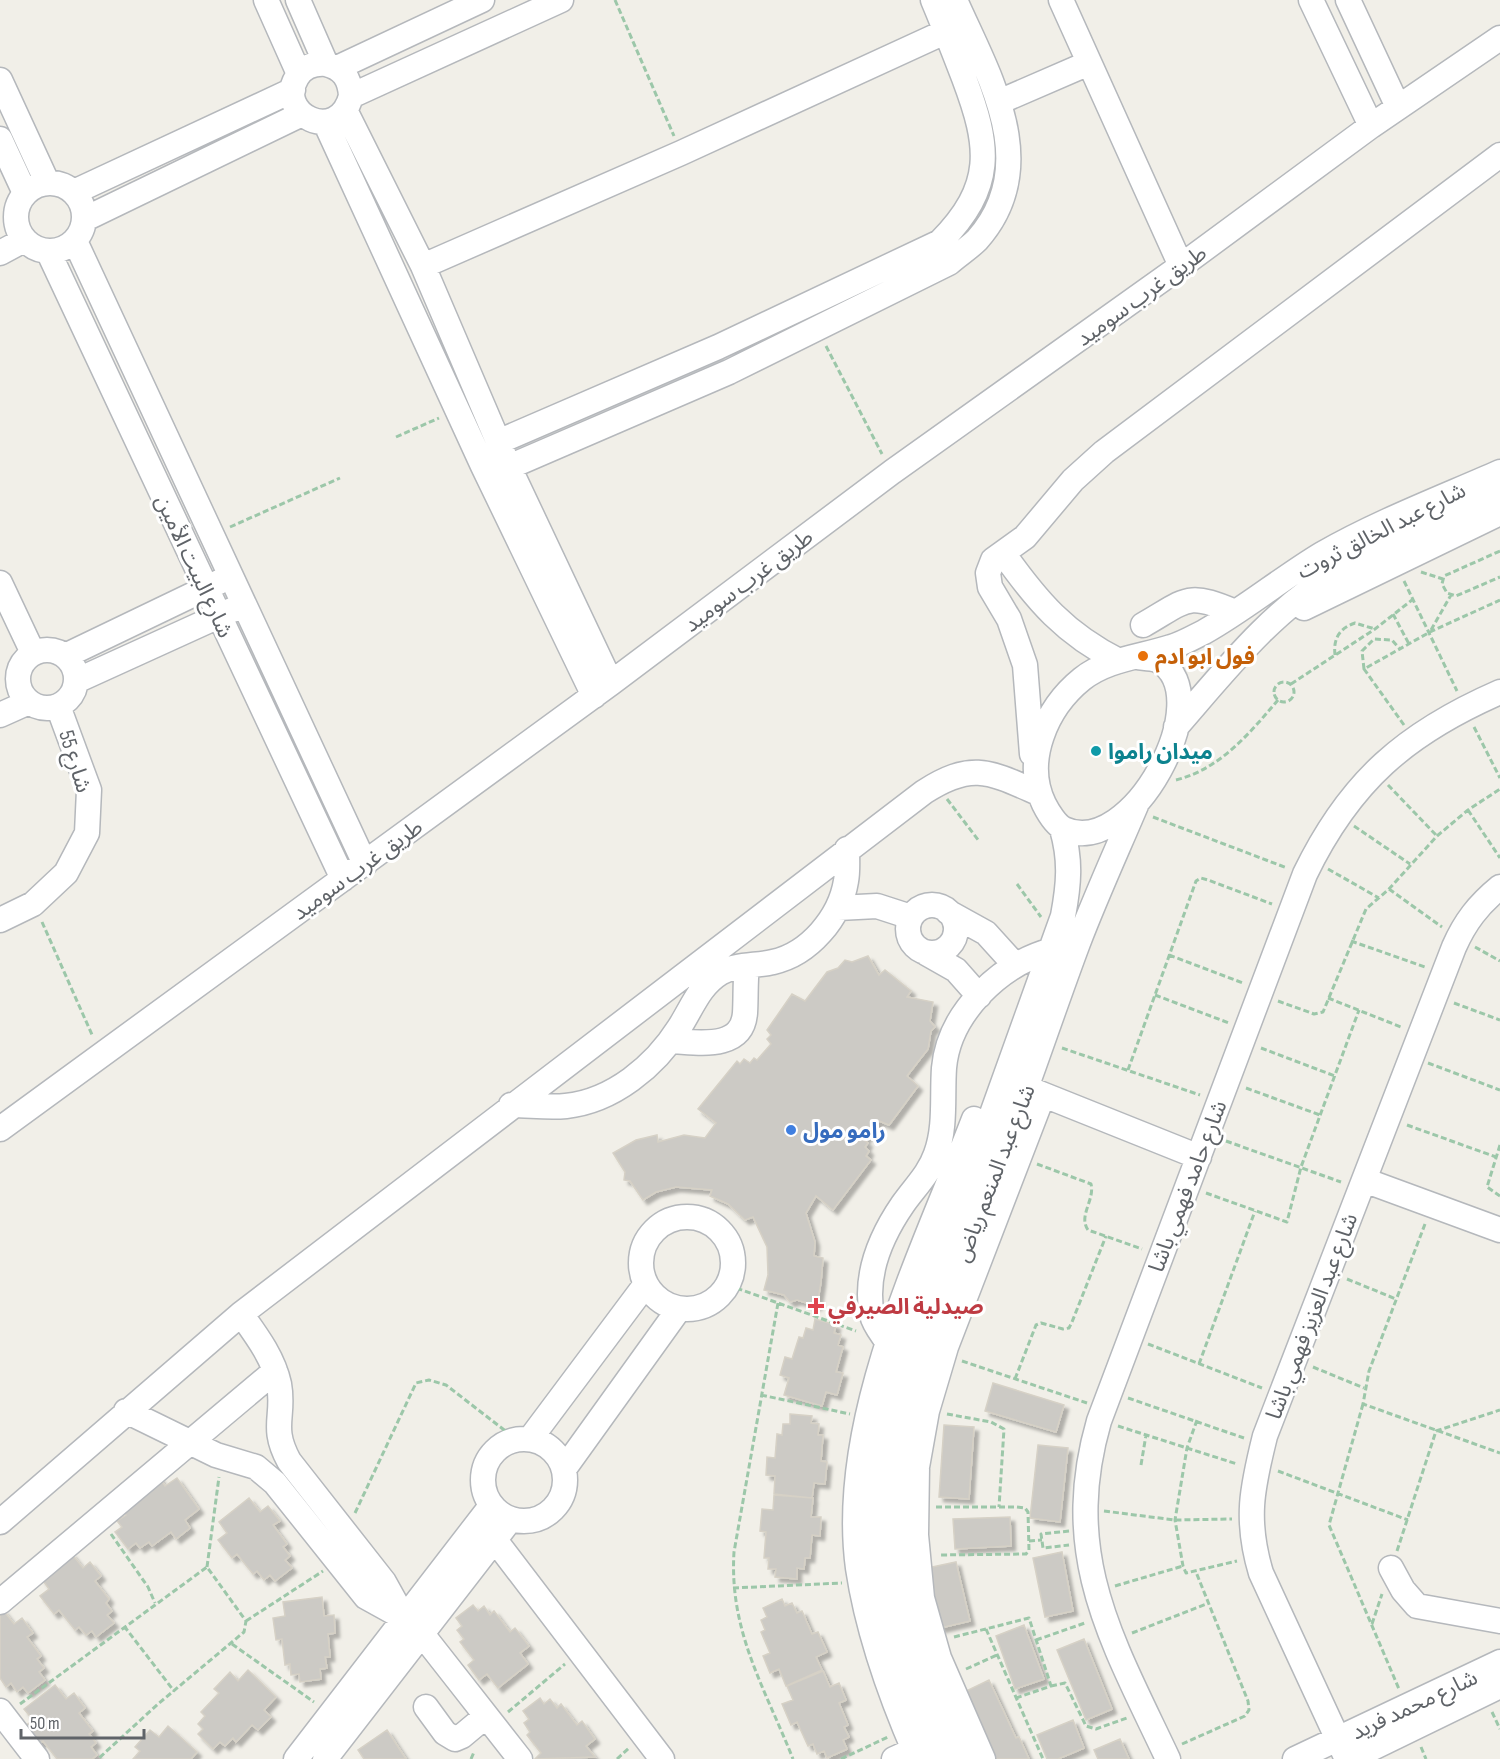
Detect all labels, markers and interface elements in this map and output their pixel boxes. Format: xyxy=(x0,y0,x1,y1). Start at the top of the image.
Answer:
street label: طريق غرب سوميد xyxy=(1071,240,1213,353)
street label: شارع عبد الخالق ثروت xyxy=(1293,477,1471,587)
street label: شارع البيت الأمين xyxy=(147,491,239,643)
street label: طريق غرب سوميد xyxy=(679,524,819,639)
place label: فول ابو ادم xyxy=(1155,644,1255,673)
marker: فول ابو ادم xyxy=(1136,649,1150,663)
street label: شارع 55 xyxy=(50,727,97,797)
place label: ميدان راموا xyxy=(1108,739,1213,766)
marker: ميدان راموا xyxy=(1089,744,1103,758)
street label: طريق غرب سوميد xyxy=(287,814,429,927)
street label: شارع عبد المنعم رياض xyxy=(949,1081,1044,1267)
street label: شارع حامد فهمي باشا xyxy=(1143,1097,1236,1277)
place label: رامو مول xyxy=(803,1118,886,1145)
marker: رامو مول xyxy=(784,1123,798,1137)
street label: شارع عبد العزيز فهمي باشا xyxy=(1261,1210,1366,1424)
place label: صيدلية الصيرفي xyxy=(828,1294,984,1324)
marker: صيدلية الصيرفي xyxy=(809,1299,823,1313)
street label: شارع محمد فريد xyxy=(1347,1664,1483,1748)
scale bar xyxy=(21,1702,144,1740)
text: 50 m xyxy=(30,1713,60,1734)

